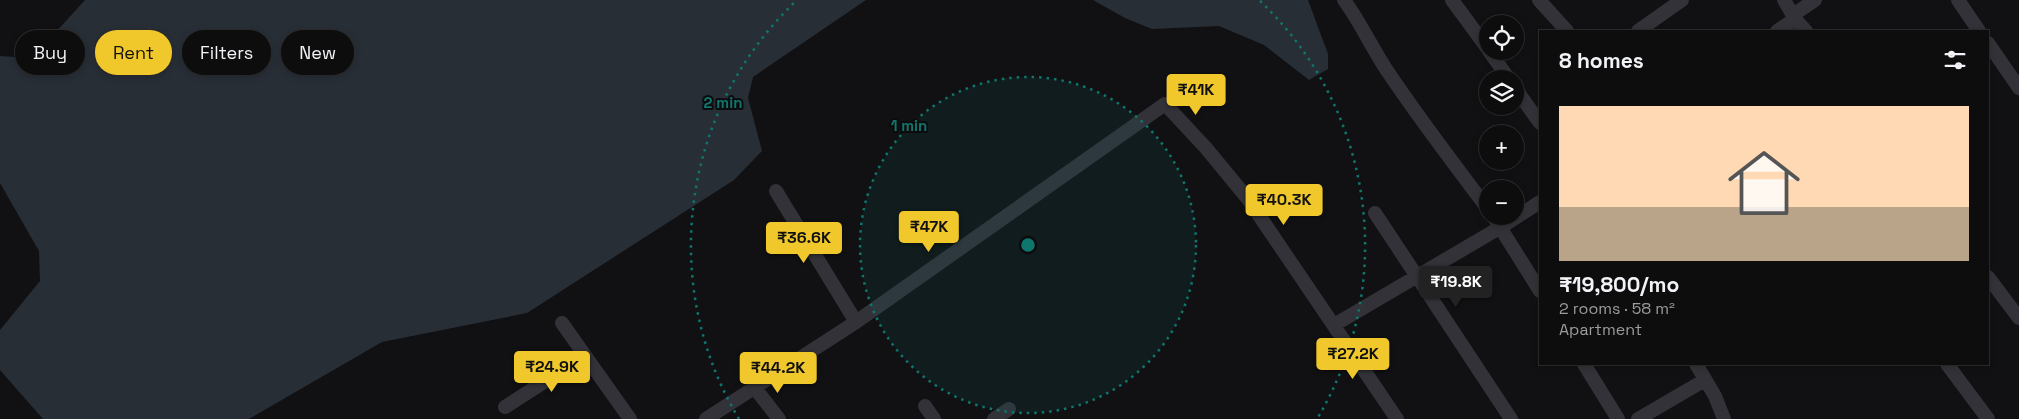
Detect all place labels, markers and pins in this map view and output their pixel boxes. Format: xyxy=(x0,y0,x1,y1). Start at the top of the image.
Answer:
pin: ₹41K xyxy=(1166,74,1226,116)
pin: ₹40.3K xyxy=(1243,184,1325,226)
pin: ₹47K xyxy=(899,210,959,253)
pin: ₹36.6K xyxy=(763,222,845,264)
centre of rings xyxy=(1019,236,1037,254)
pin: ₹19.8K xyxy=(1415,266,1497,308)
pin: ₹27.2K xyxy=(1312,338,1394,380)
pin: ₹24.9K xyxy=(511,350,593,393)
pin: ₹44.2K xyxy=(737,352,819,394)

